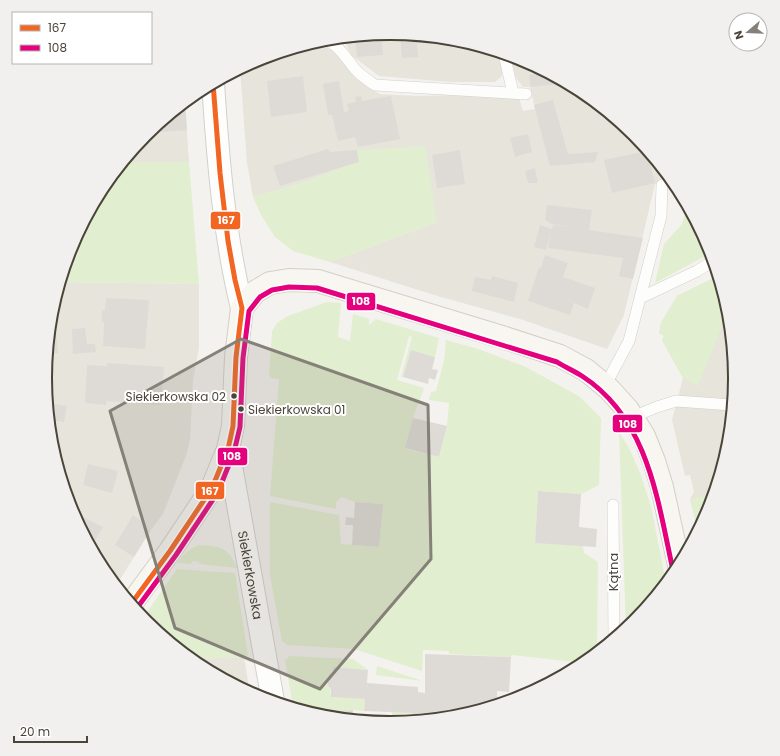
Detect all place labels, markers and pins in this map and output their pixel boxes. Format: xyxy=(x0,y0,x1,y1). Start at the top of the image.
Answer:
place label: Siekierkowska 02 xyxy=(126,388,226,405)
marker: Siekierkowska 02 xyxy=(229,391,239,401)
place label: Siekierkowska 01 xyxy=(248,401,345,418)
marker: Siekierkowska 01 xyxy=(236,404,246,414)

